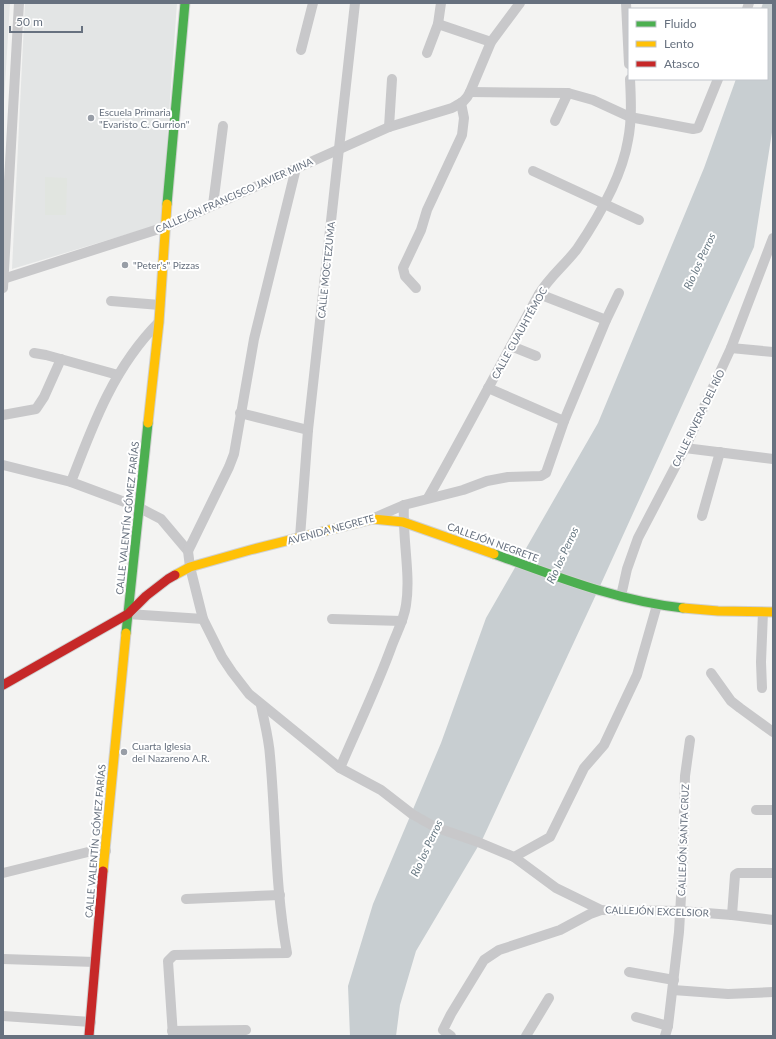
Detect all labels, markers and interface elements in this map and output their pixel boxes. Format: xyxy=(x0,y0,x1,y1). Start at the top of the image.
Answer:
scale bar xyxy=(10,8,82,34)
legend xyxy=(628,8,768,80)
text: 50 m xyxy=(16,14,43,29)
text: Fluido xyxy=(664,16,697,31)
text: Lento xyxy=(664,36,694,51)
text: Atasco xyxy=(664,56,700,71)
place label: Escuela Primaria "Evaristo C. Gurrion" xyxy=(99,106,190,130)
marker: Escuela Primaria "Evaristo C. Gurrion" xyxy=(86,113,96,123)
street label: CALLEJÓN FRANCISCO JAVIER MINA xyxy=(153,155,315,235)
street label: CALLE MOCTEZUMA xyxy=(315,221,337,319)
water label: Rio los Perros xyxy=(680,230,718,291)
place label: "Peter's" Pizzas xyxy=(133,259,199,271)
marker: "Peter's" Pizzas xyxy=(120,260,130,270)
street label: CALLE CUAUHTÉMOC xyxy=(489,285,549,381)
street label: CALLE RIVERA DEL RÍO xyxy=(669,367,727,469)
street label: CALLE VALENTÍN GÓMEZ FARÍAS xyxy=(113,441,141,595)
street label: AVENIDA NEGRETE xyxy=(286,512,376,546)
street label: CALLEJÓN NEGRETE xyxy=(446,520,540,564)
water label: Rio los Perros xyxy=(543,524,581,585)
place label: Cuarta Iglesia del Nazareno A.R. xyxy=(132,740,210,764)
marker: Cuarta Iglesia del Nazareno A.R. xyxy=(119,747,129,757)
street label: CALLE VALENTÍN GÓMEZ FARÍAS xyxy=(82,764,108,918)
street label: CALLEJÓN SANTA CRUZ xyxy=(675,784,691,896)
water label: Rio los Perros xyxy=(407,817,445,878)
street label: CALLEJÓN EXCELSIOR xyxy=(605,903,710,919)

